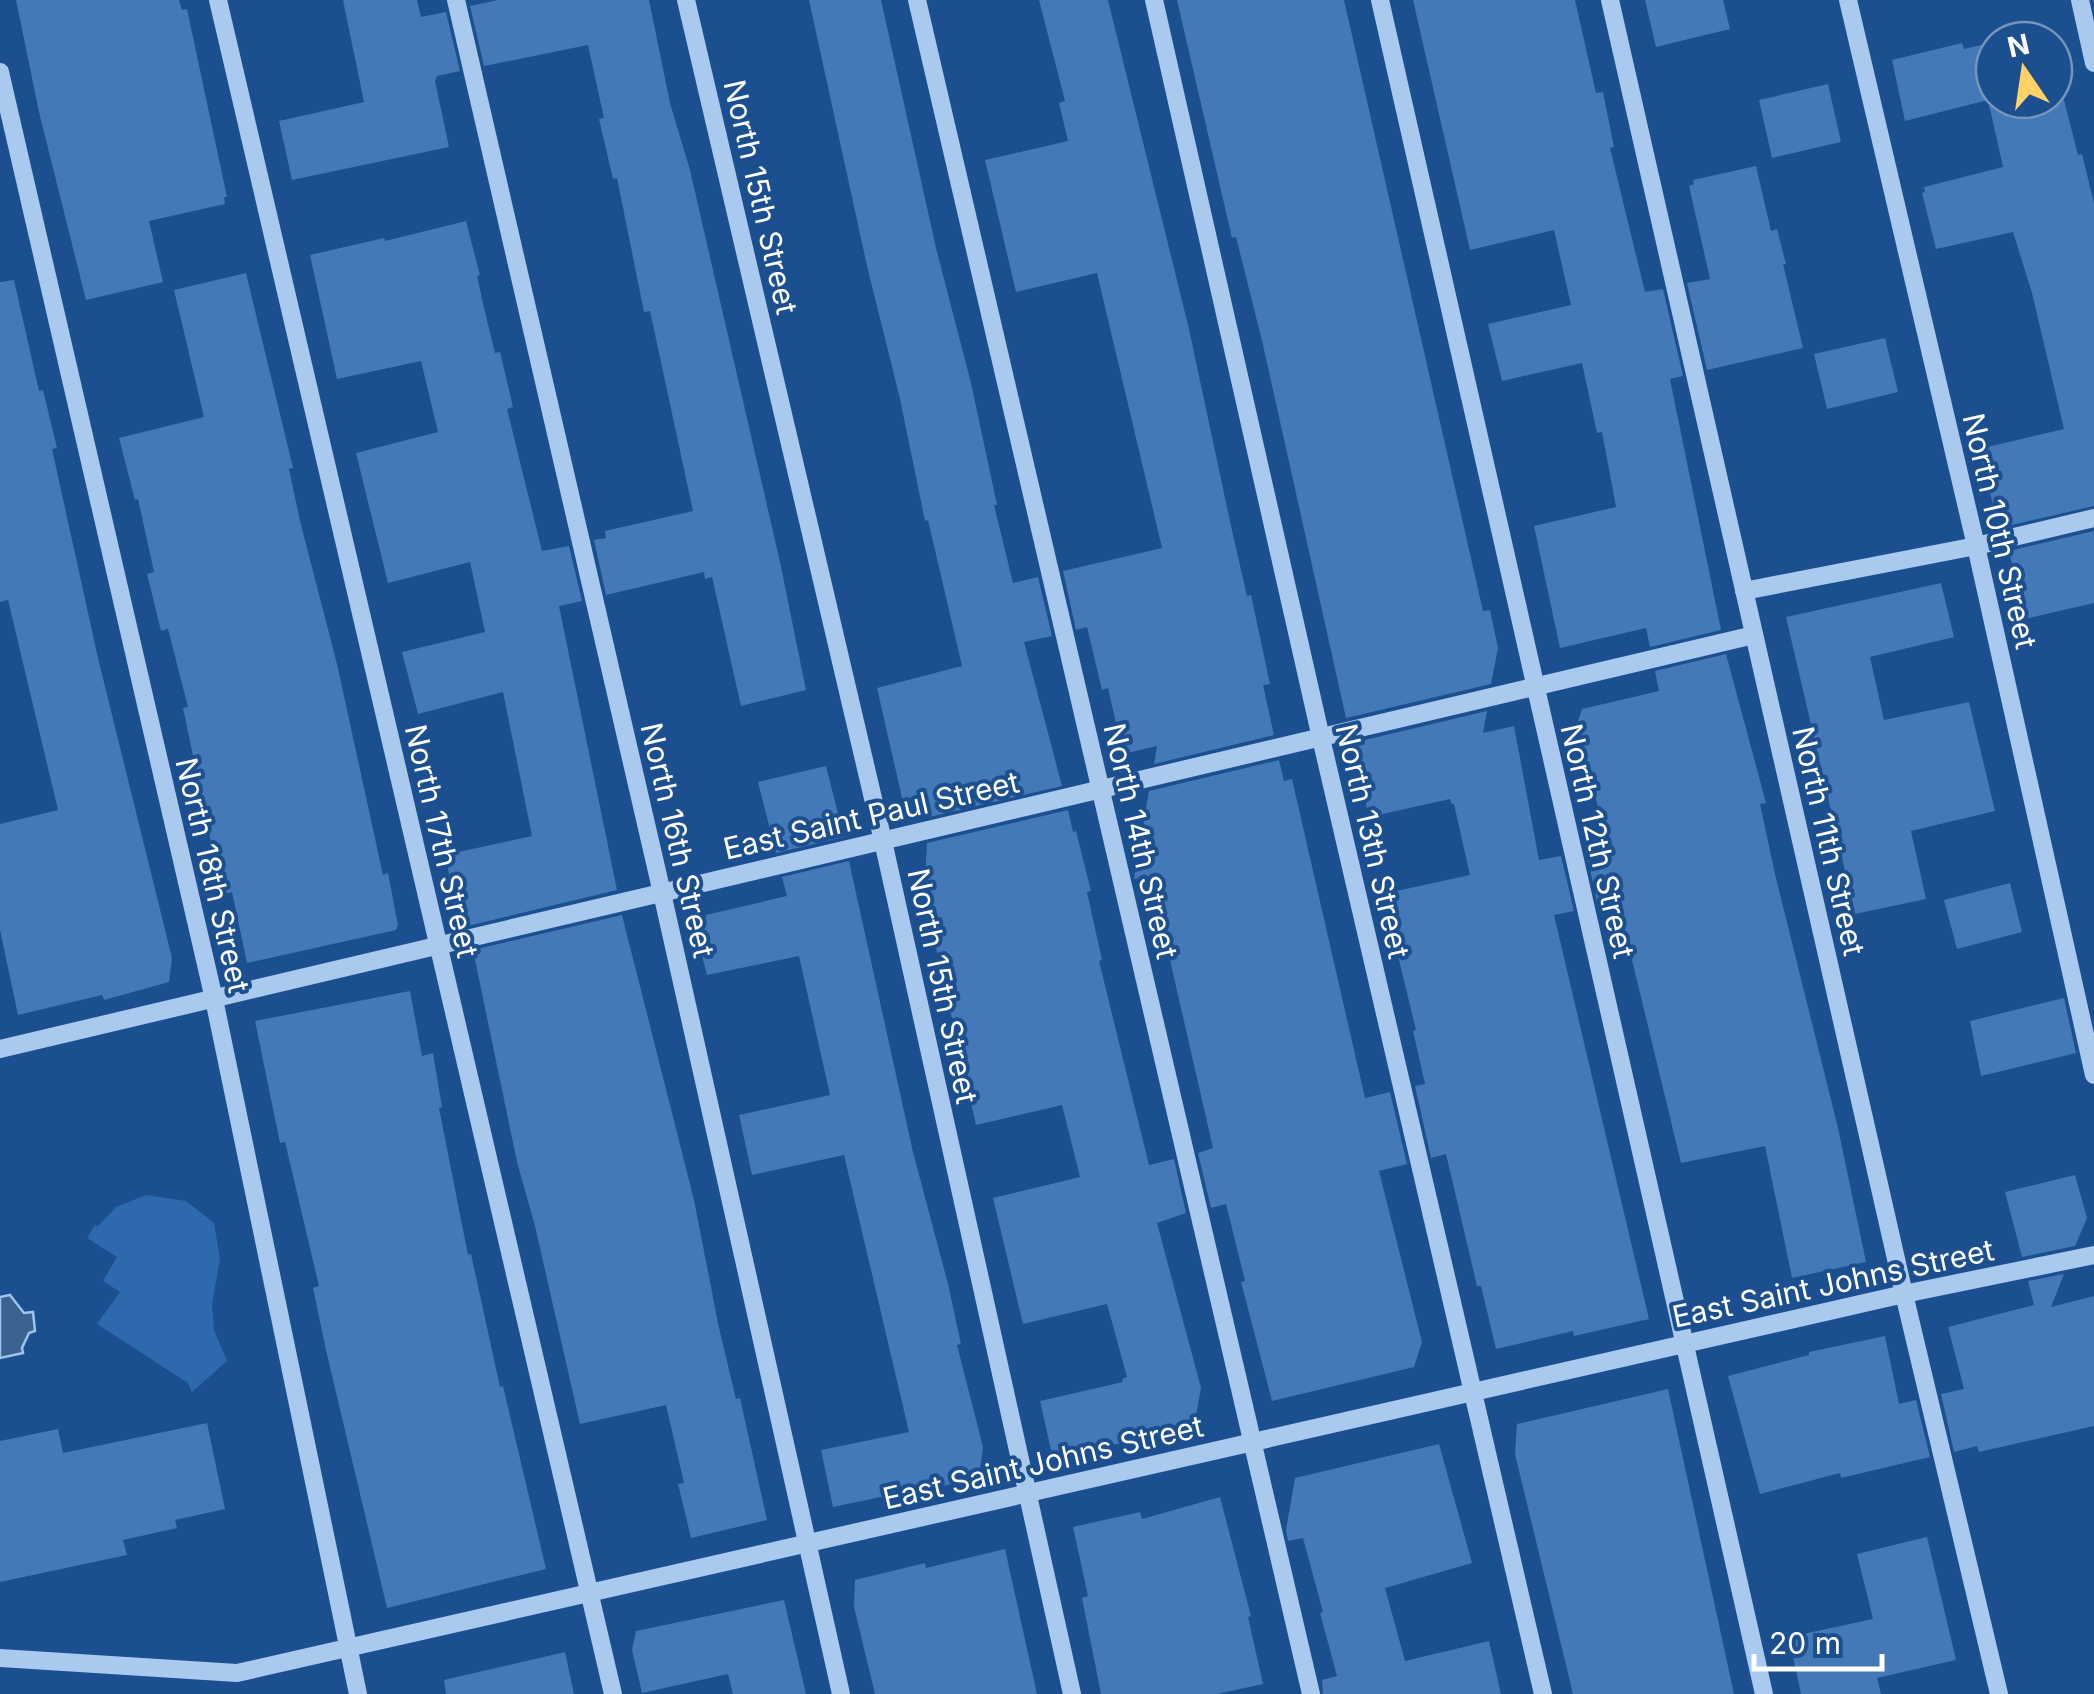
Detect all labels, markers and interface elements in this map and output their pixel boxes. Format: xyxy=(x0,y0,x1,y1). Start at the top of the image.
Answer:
north arrow xyxy=(1974,20,2074,120)
text: N xyxy=(2004,27,2033,65)
street label: North 15th Street xyxy=(717,76,806,318)
street label: North 10th Street xyxy=(1955,410,2045,652)
street label: North 16th Street xyxy=(633,719,723,961)
street label: North 14th Street xyxy=(1096,720,1186,962)
street label: North 13th Street xyxy=(1328,720,1418,962)
street label: North 12th Street xyxy=(1554,720,1643,962)
street label: North 17th Street xyxy=(398,721,486,961)
street label: North 11th Street xyxy=(1785,723,1873,959)
street label: North 18th Street xyxy=(168,754,258,996)
street label: East Saint Paul Street xyxy=(720,763,1023,867)
street label: North 15th Street xyxy=(901,865,986,1107)
street label: East Saint Johns Street xyxy=(1669,1231,1997,1335)
street label: East Saint Johns Street xyxy=(879,1408,1207,1516)
scale bar xyxy=(1754,1609,1882,1671)
text: 20 m xyxy=(1769,1625,1841,1661)

